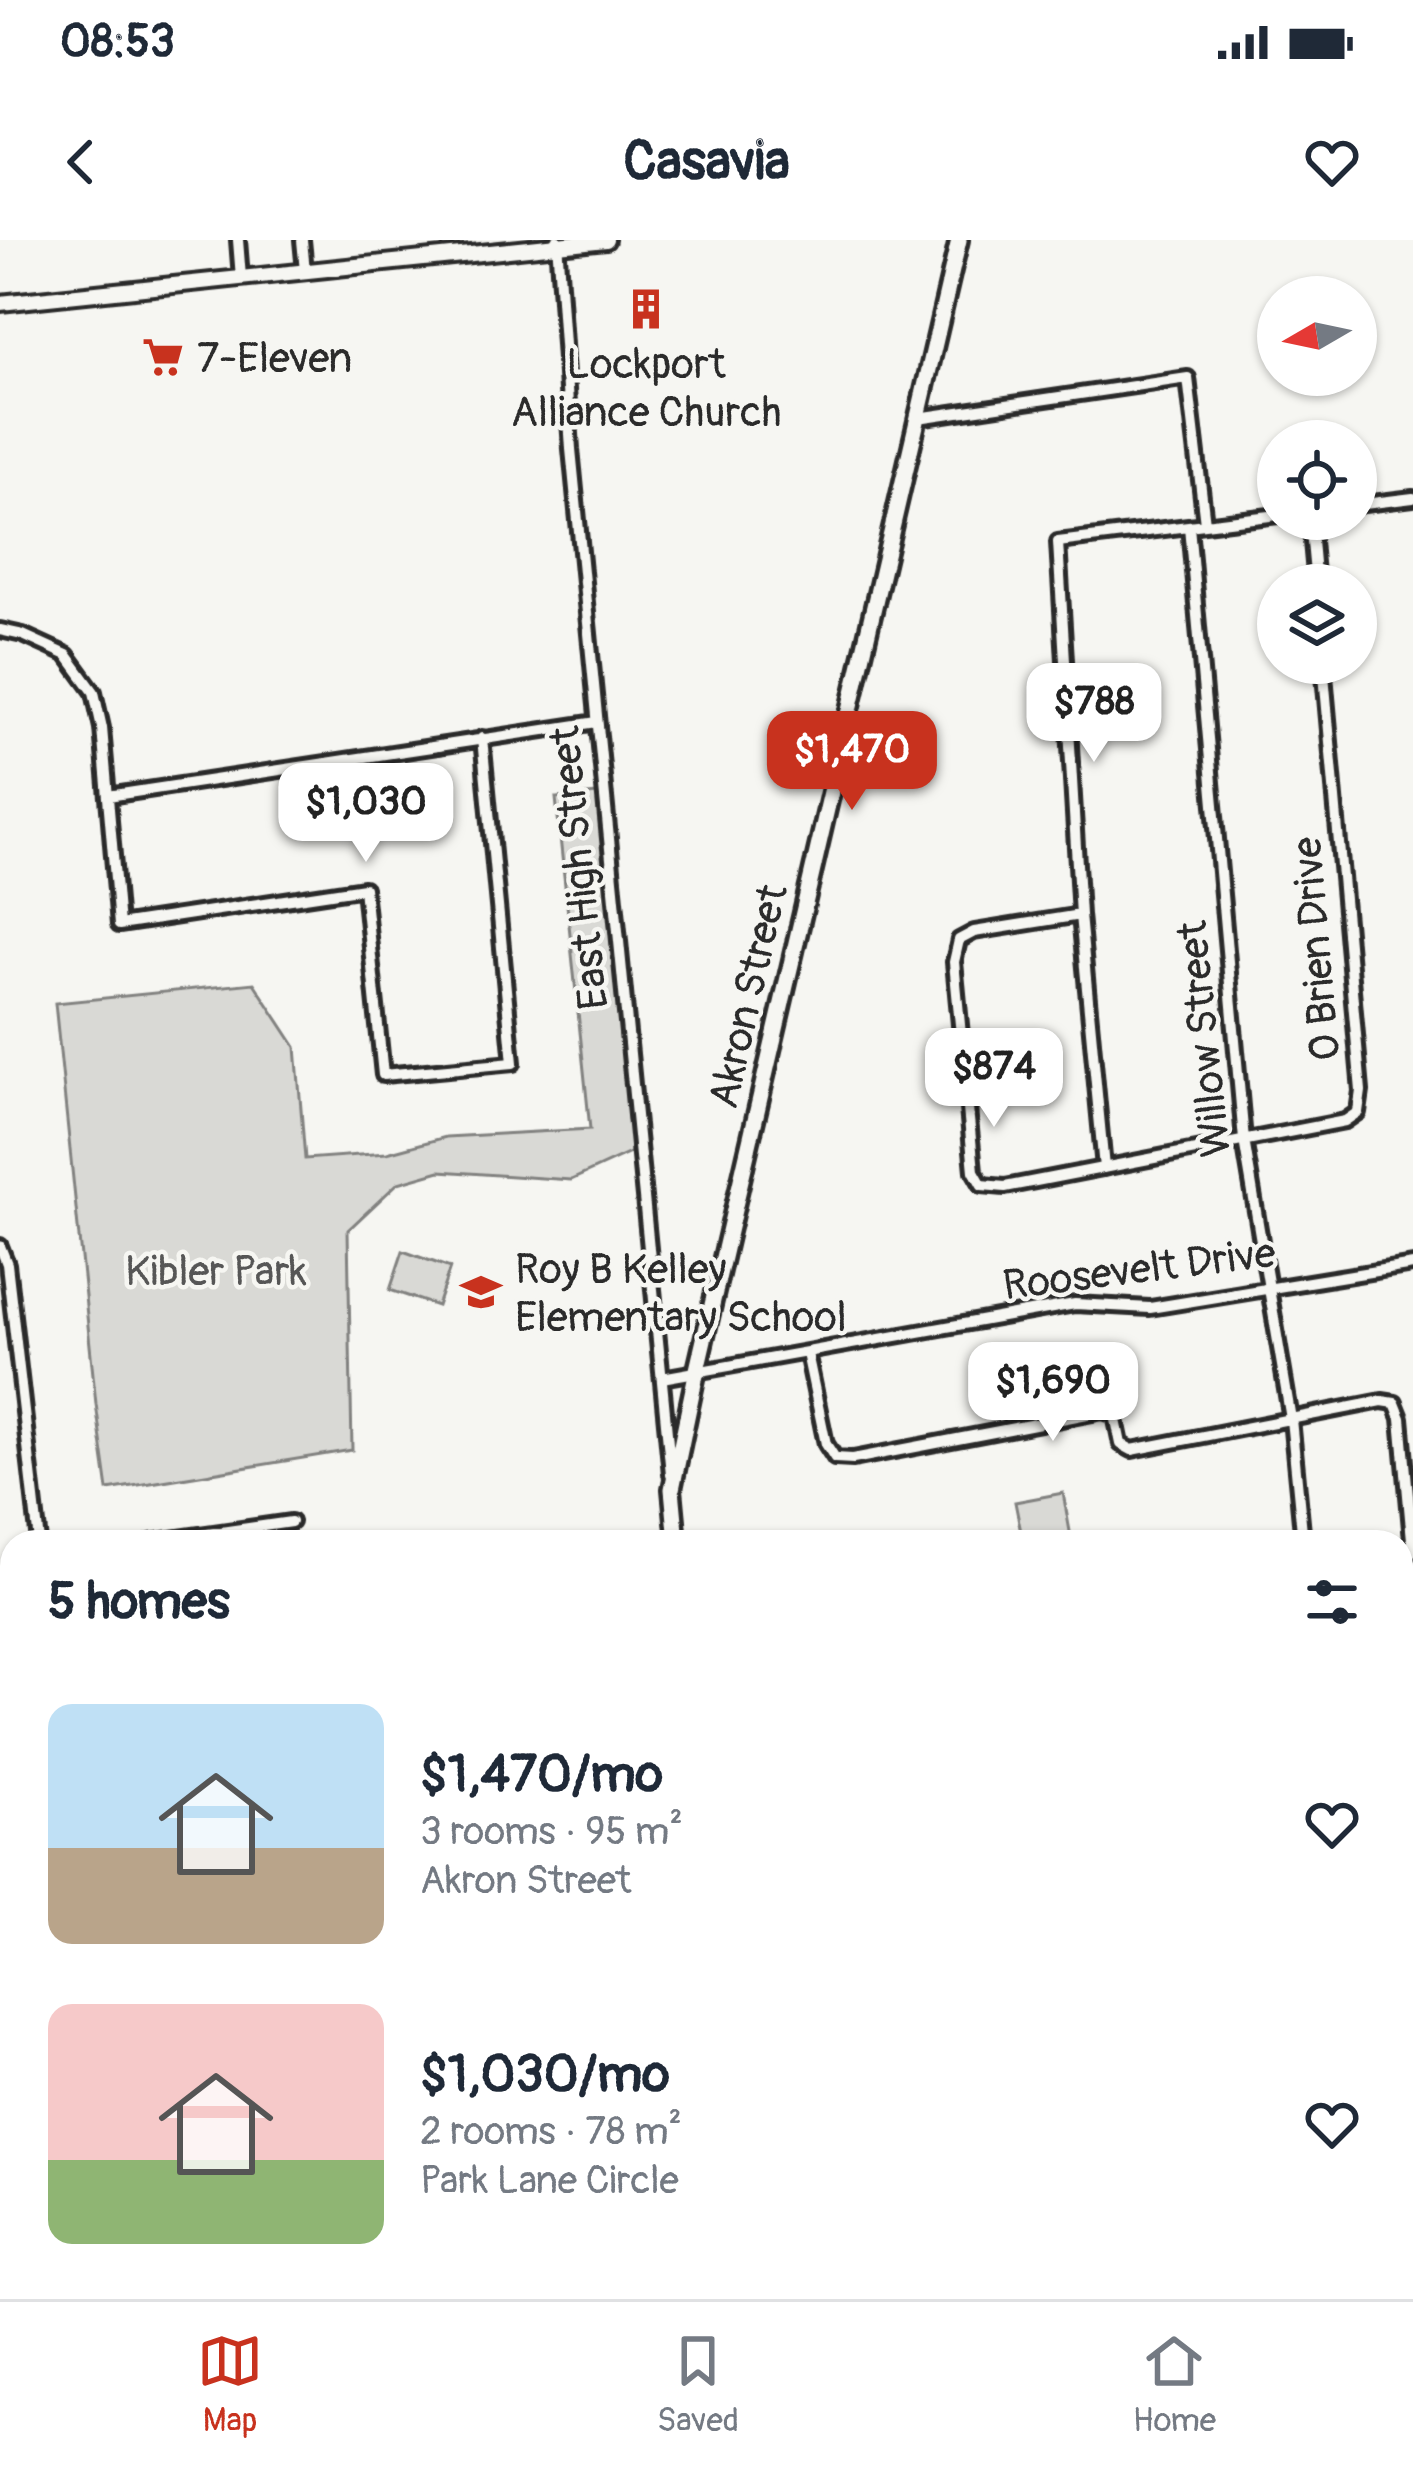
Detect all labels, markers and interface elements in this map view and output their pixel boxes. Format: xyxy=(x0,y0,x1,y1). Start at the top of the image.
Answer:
text: 08:53 xyxy=(60,14,175,70)
text: Casavia xyxy=(623,128,790,196)
icon: back xyxy=(48,129,114,195)
icon: heart xyxy=(1299,129,1365,195)
north arrow xyxy=(1257,276,1377,396)
map controls xyxy=(1257,276,1377,684)
building icon: Lockport Alliance Church xyxy=(623,286,669,332)
place label: 7-Eleven xyxy=(197,333,352,385)
supermarket icon: 7-Eleven xyxy=(140,334,186,380)
place label: Lockport Alliance Church xyxy=(511,339,781,439)
button: locate xyxy=(1257,420,1377,540)
button: layers xyxy=(1257,564,1377,684)
pin: $788 xyxy=(1023,663,1165,765)
text: $788 xyxy=(1053,677,1135,726)
pin: $1,470 xyxy=(754,711,950,813)
street label: East High Street xyxy=(539,724,621,1012)
text: $1,470 xyxy=(794,725,910,774)
pin: $1,030 xyxy=(268,763,464,865)
text: $1,030 xyxy=(305,777,427,826)
street label: O Brien Drive xyxy=(1281,834,1353,1063)
street label: Akron Street xyxy=(698,880,800,1113)
street label: Willow Street xyxy=(1167,918,1243,1159)
pin: $874 xyxy=(923,1028,1065,1130)
text: $874 xyxy=(952,1042,1036,1091)
street label: Roosevelt Drive xyxy=(1000,1227,1279,1313)
place label: Roy B Kelley Elementary School xyxy=(515,1244,847,1344)
park label: Kibler Park xyxy=(125,1246,307,1298)
school or university icon: Roy B Kelley Elementary School xyxy=(458,1269,504,1315)
pin: $1,690 xyxy=(955,1342,1151,1444)
text: $1,690 xyxy=(995,1356,1111,1405)
icon: filters xyxy=(1299,1569,1365,1635)
text: 5 homes xyxy=(48,1570,230,1634)
text: $1,470/mo xyxy=(420,1743,663,1807)
icon: home xyxy=(144,1752,288,1896)
icon: heart xyxy=(1299,1791,1365,1857)
text: 3 rooms · 95 m² xyxy=(420,1807,683,1856)
text: Akron Street xyxy=(420,1856,632,1905)
text: $1,030/mo xyxy=(420,2043,670,2107)
icon: home xyxy=(144,2052,288,2196)
icon: heart xyxy=(1299,2091,1365,2157)
text: 2 rooms · 78 m² xyxy=(420,2107,682,2156)
text: Park Lane Circle xyxy=(420,2156,679,2205)
tab: Map xyxy=(197,2328,263,2441)
tab: Saved xyxy=(657,2328,739,2441)
tab: Home xyxy=(1133,2328,1216,2441)

